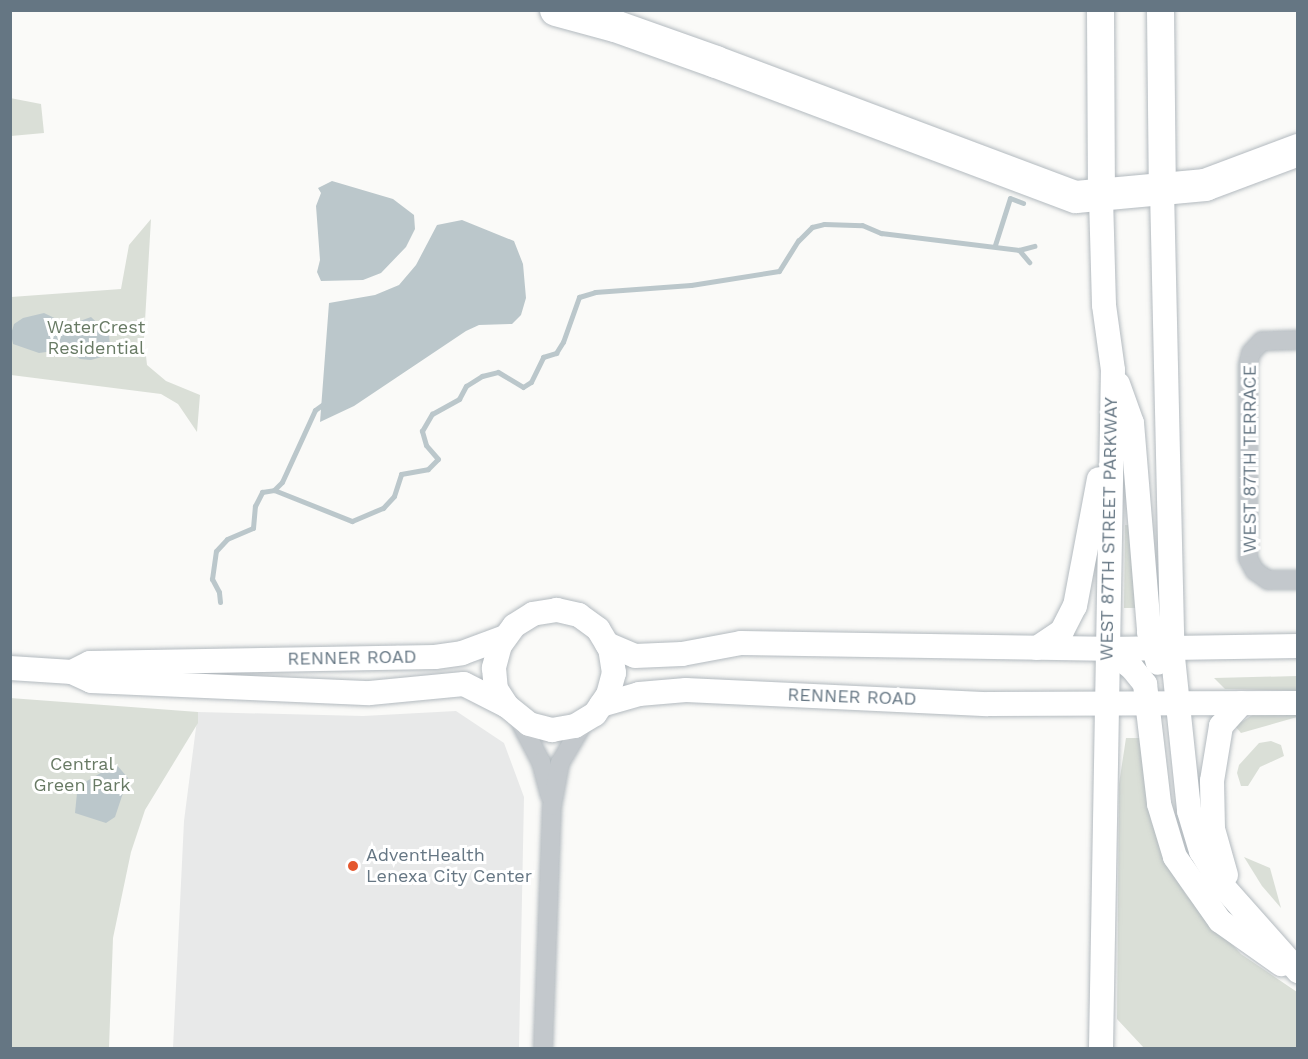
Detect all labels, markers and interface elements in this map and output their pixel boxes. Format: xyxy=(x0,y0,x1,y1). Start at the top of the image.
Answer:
park label: WaterCrest Residential xyxy=(47,317,145,360)
street label: WEST 87TH TERRACE xyxy=(1239,364,1261,554)
street label: WEST 87TH STREET PARKWAY xyxy=(1096,397,1122,661)
street label: RENNER ROAD xyxy=(287,646,417,670)
street label: RENNER ROAD xyxy=(787,684,917,710)
park label: Central Green Park xyxy=(34,754,130,796)
place label: AdventHealth Lenexa City Center xyxy=(366,845,533,888)
marker: AdventHealth Lenexa City Center xyxy=(344,857,362,875)

